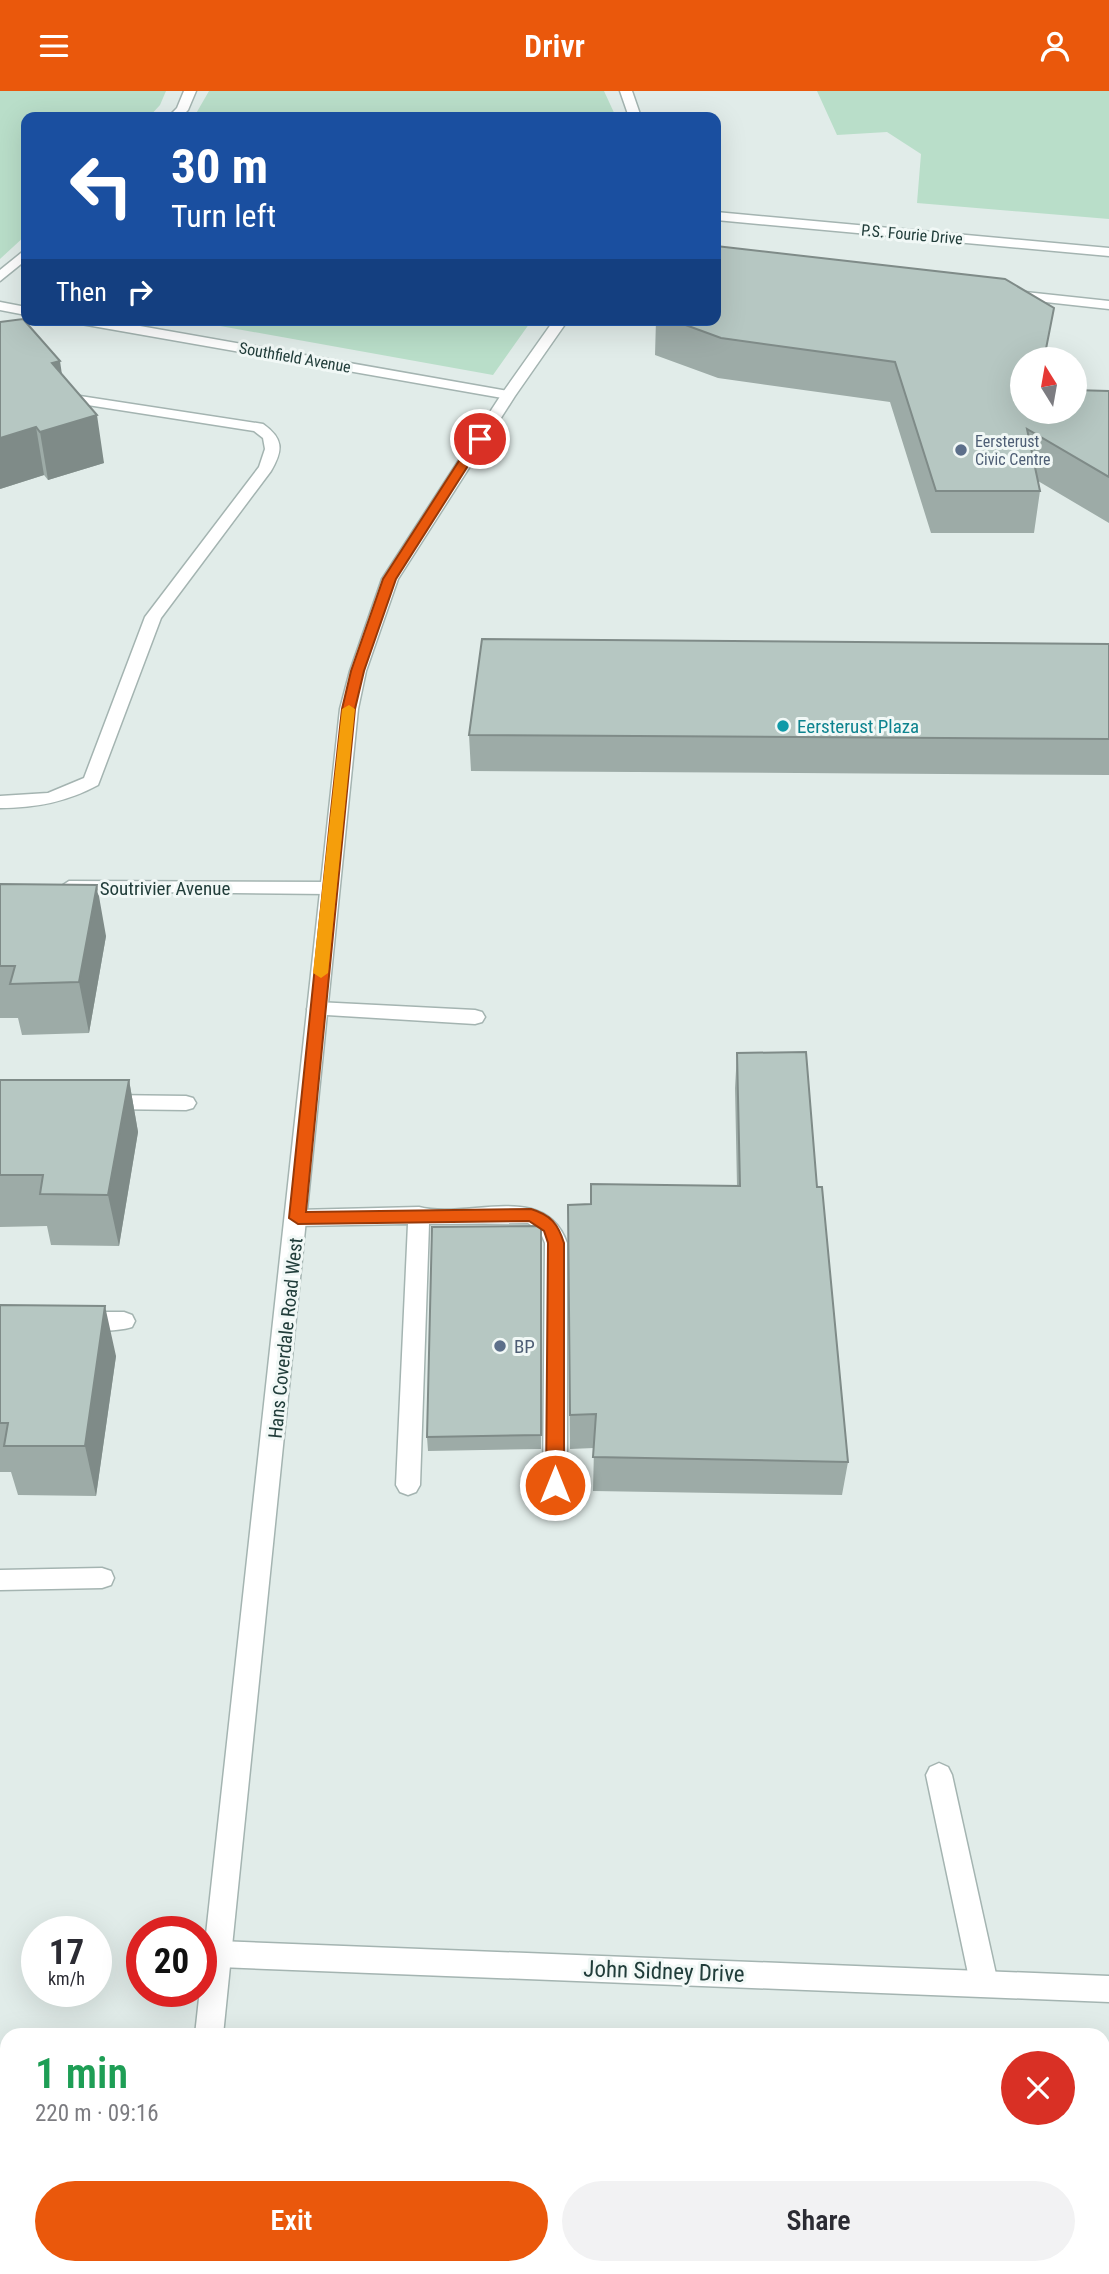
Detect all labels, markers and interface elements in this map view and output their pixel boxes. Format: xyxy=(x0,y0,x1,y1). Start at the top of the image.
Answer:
icon: menu xyxy=(35,27,73,65)
text: Drivr xyxy=(524,27,585,65)
icon: person xyxy=(1036,27,1074,65)
text: 30 m xyxy=(171,138,268,195)
icon: left xyxy=(56,140,147,231)
text: Turn left xyxy=(171,197,276,235)
street label: P.S. Fourie Drive xyxy=(860,221,963,248)
icon: right xyxy=(121,273,159,311)
text: Then xyxy=(56,277,107,307)
street label: Southfield Avenue xyxy=(238,338,352,377)
north arrow xyxy=(1010,347,1087,423)
map controls xyxy=(1010,347,1087,424)
pin xyxy=(450,409,510,469)
icon: arrive xyxy=(461,420,499,458)
place label: Eersterust Civic Centre xyxy=(975,432,1051,469)
marker: Eersterust Civic Centre xyxy=(953,442,969,458)
place label: Eersterust Plaza xyxy=(797,715,919,738)
marker: Eersterust Plaza xyxy=(775,718,791,734)
street label: Soutrivier Avenue xyxy=(100,877,230,900)
street label: Hans Coverdale Road West xyxy=(264,1236,307,1440)
place label: BP xyxy=(514,1335,535,1358)
marker: BP xyxy=(492,1338,508,1354)
position arrow xyxy=(518,1448,592,1522)
speed limit sign: 20 xyxy=(126,1916,217,2007)
text: 17 xyxy=(49,1932,84,1973)
street label: John Sidney Drive xyxy=(583,1955,745,1988)
text: km/h xyxy=(48,1968,85,1989)
text: 1 min xyxy=(35,2049,128,2098)
button: close xyxy=(1001,2051,1075,2125)
text: 220 m · 09:16 xyxy=(35,2100,159,2127)
button: Exit xyxy=(35,2181,548,2261)
button: Share xyxy=(562,2181,1075,2261)

